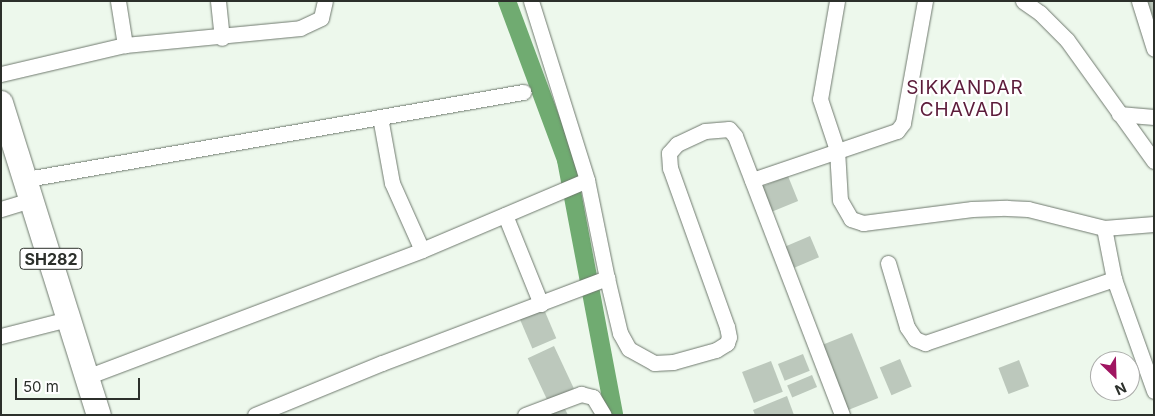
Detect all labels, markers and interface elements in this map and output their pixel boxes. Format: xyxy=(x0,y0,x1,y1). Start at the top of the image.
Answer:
district label: SIKKANDAR CHAVADI xyxy=(905,77,1025,121)
road number: SH282 xyxy=(18,245,84,272)
north arrow xyxy=(1090,351,1140,401)
scale bar xyxy=(18,368,142,400)
text: 50 m xyxy=(23,377,59,396)
text: N xyxy=(1113,379,1129,399)

